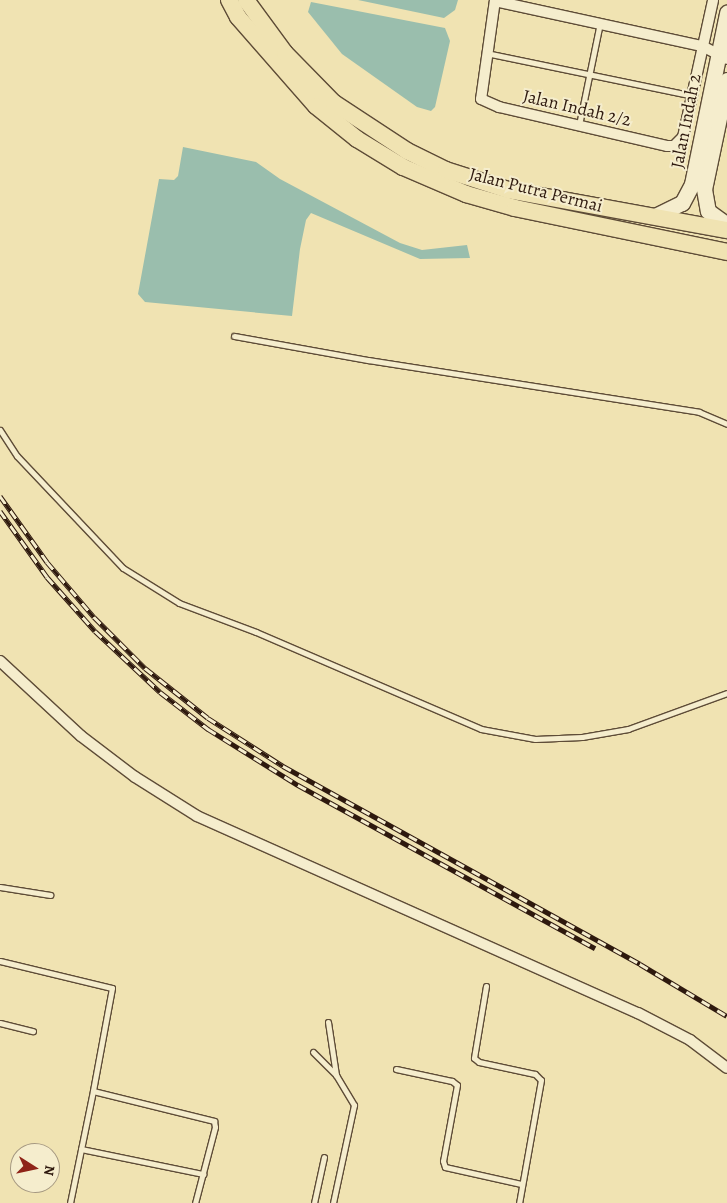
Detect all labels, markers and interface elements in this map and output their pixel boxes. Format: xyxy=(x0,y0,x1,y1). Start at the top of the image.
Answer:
street label: Jalan Indah 2 xyxy=(666,72,706,170)
street label: Jalan Indah 2/2 xyxy=(521,85,633,131)
street label: Jalan Putra Permai xyxy=(467,163,605,217)
north arrow xyxy=(10,1143,60,1193)
text: N xyxy=(39,1164,60,1177)

